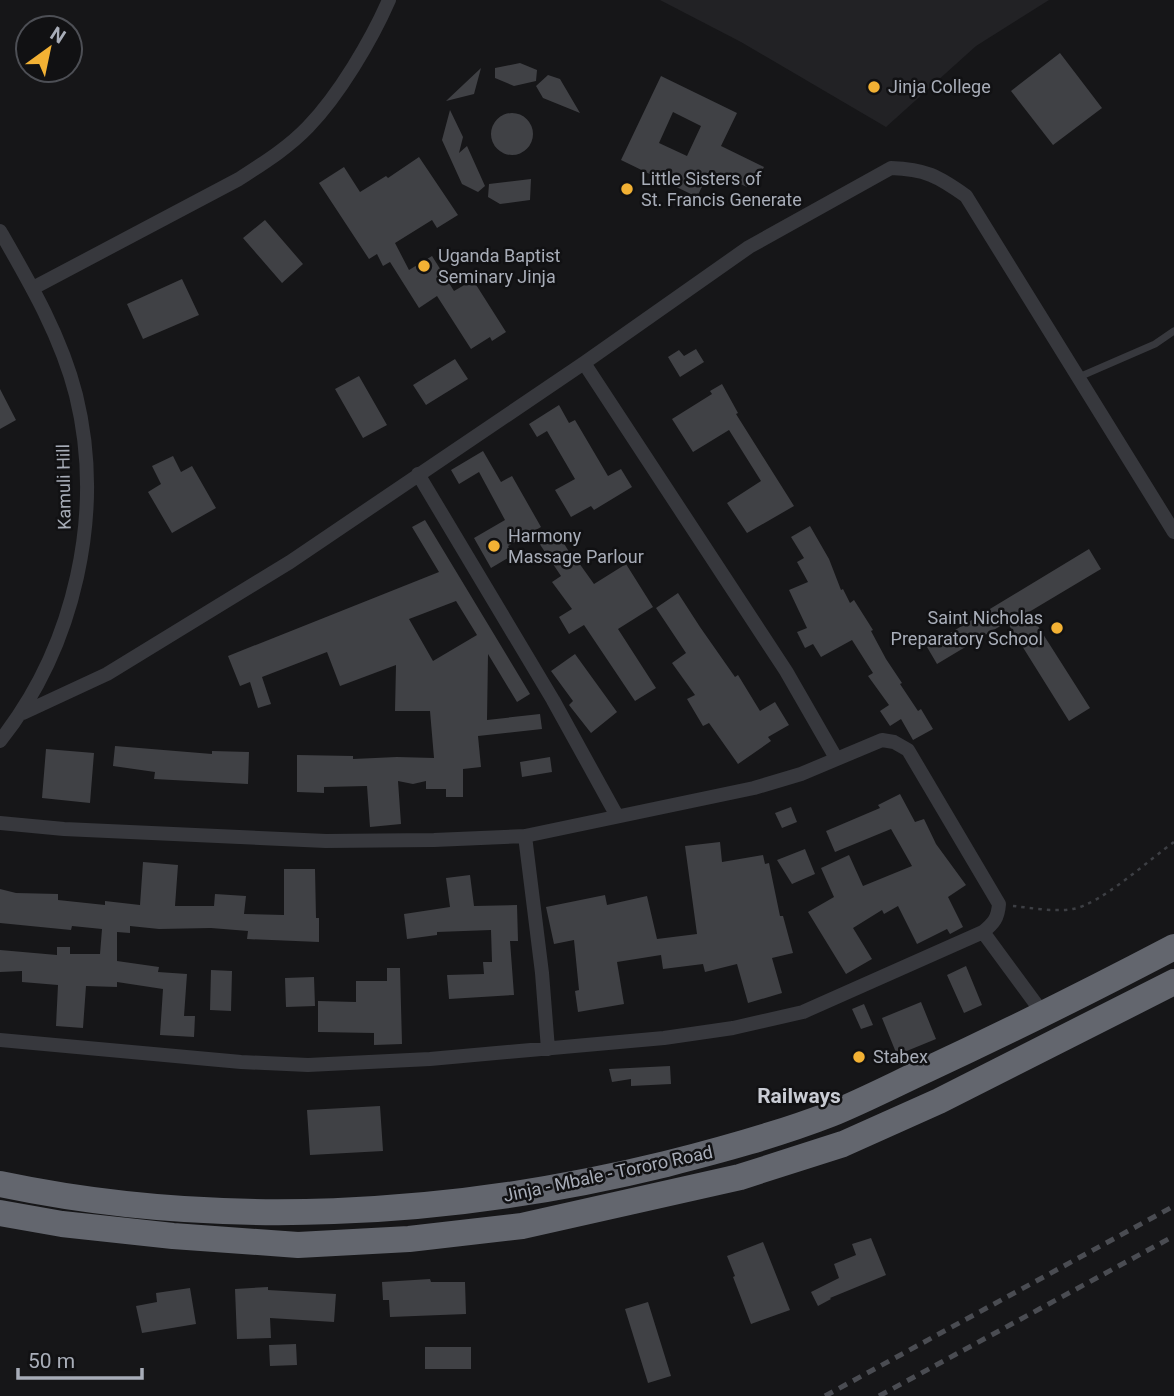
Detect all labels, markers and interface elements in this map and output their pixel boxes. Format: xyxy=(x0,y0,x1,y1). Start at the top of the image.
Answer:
north arrow xyxy=(14,14,84,84)
text: N xyxy=(46,22,70,48)
place label: Jinja College xyxy=(888,76,991,97)
marker: Jinja College xyxy=(866,79,882,95)
place label: Little Sisters of St. Francis Generate xyxy=(641,168,802,210)
marker: Little Sisters of St. Francis Generate xyxy=(619,181,635,197)
place label: Uganda Baptist Seminary Jinja xyxy=(438,245,561,287)
marker: Uganda Baptist Seminary Jinja xyxy=(416,258,432,274)
street label: Kamuli Hill xyxy=(52,444,75,530)
place label: Harmony Massage Parlour xyxy=(508,525,644,567)
marker: Harmony Massage Parlour xyxy=(486,538,502,554)
place label: Saint Nicholas Preparatory School xyxy=(891,607,1043,649)
marker: Saint Nicholas Preparatory School xyxy=(1049,620,1065,636)
place label: Stabex xyxy=(873,1046,928,1067)
marker: Stabex xyxy=(851,1049,867,1065)
district label: Railways xyxy=(757,1084,841,1108)
street label: Jinja - Mbale - Tororo Road xyxy=(501,1141,715,1206)
scale bar xyxy=(18,1336,142,1380)
text: 50 m xyxy=(28,1349,75,1373)

